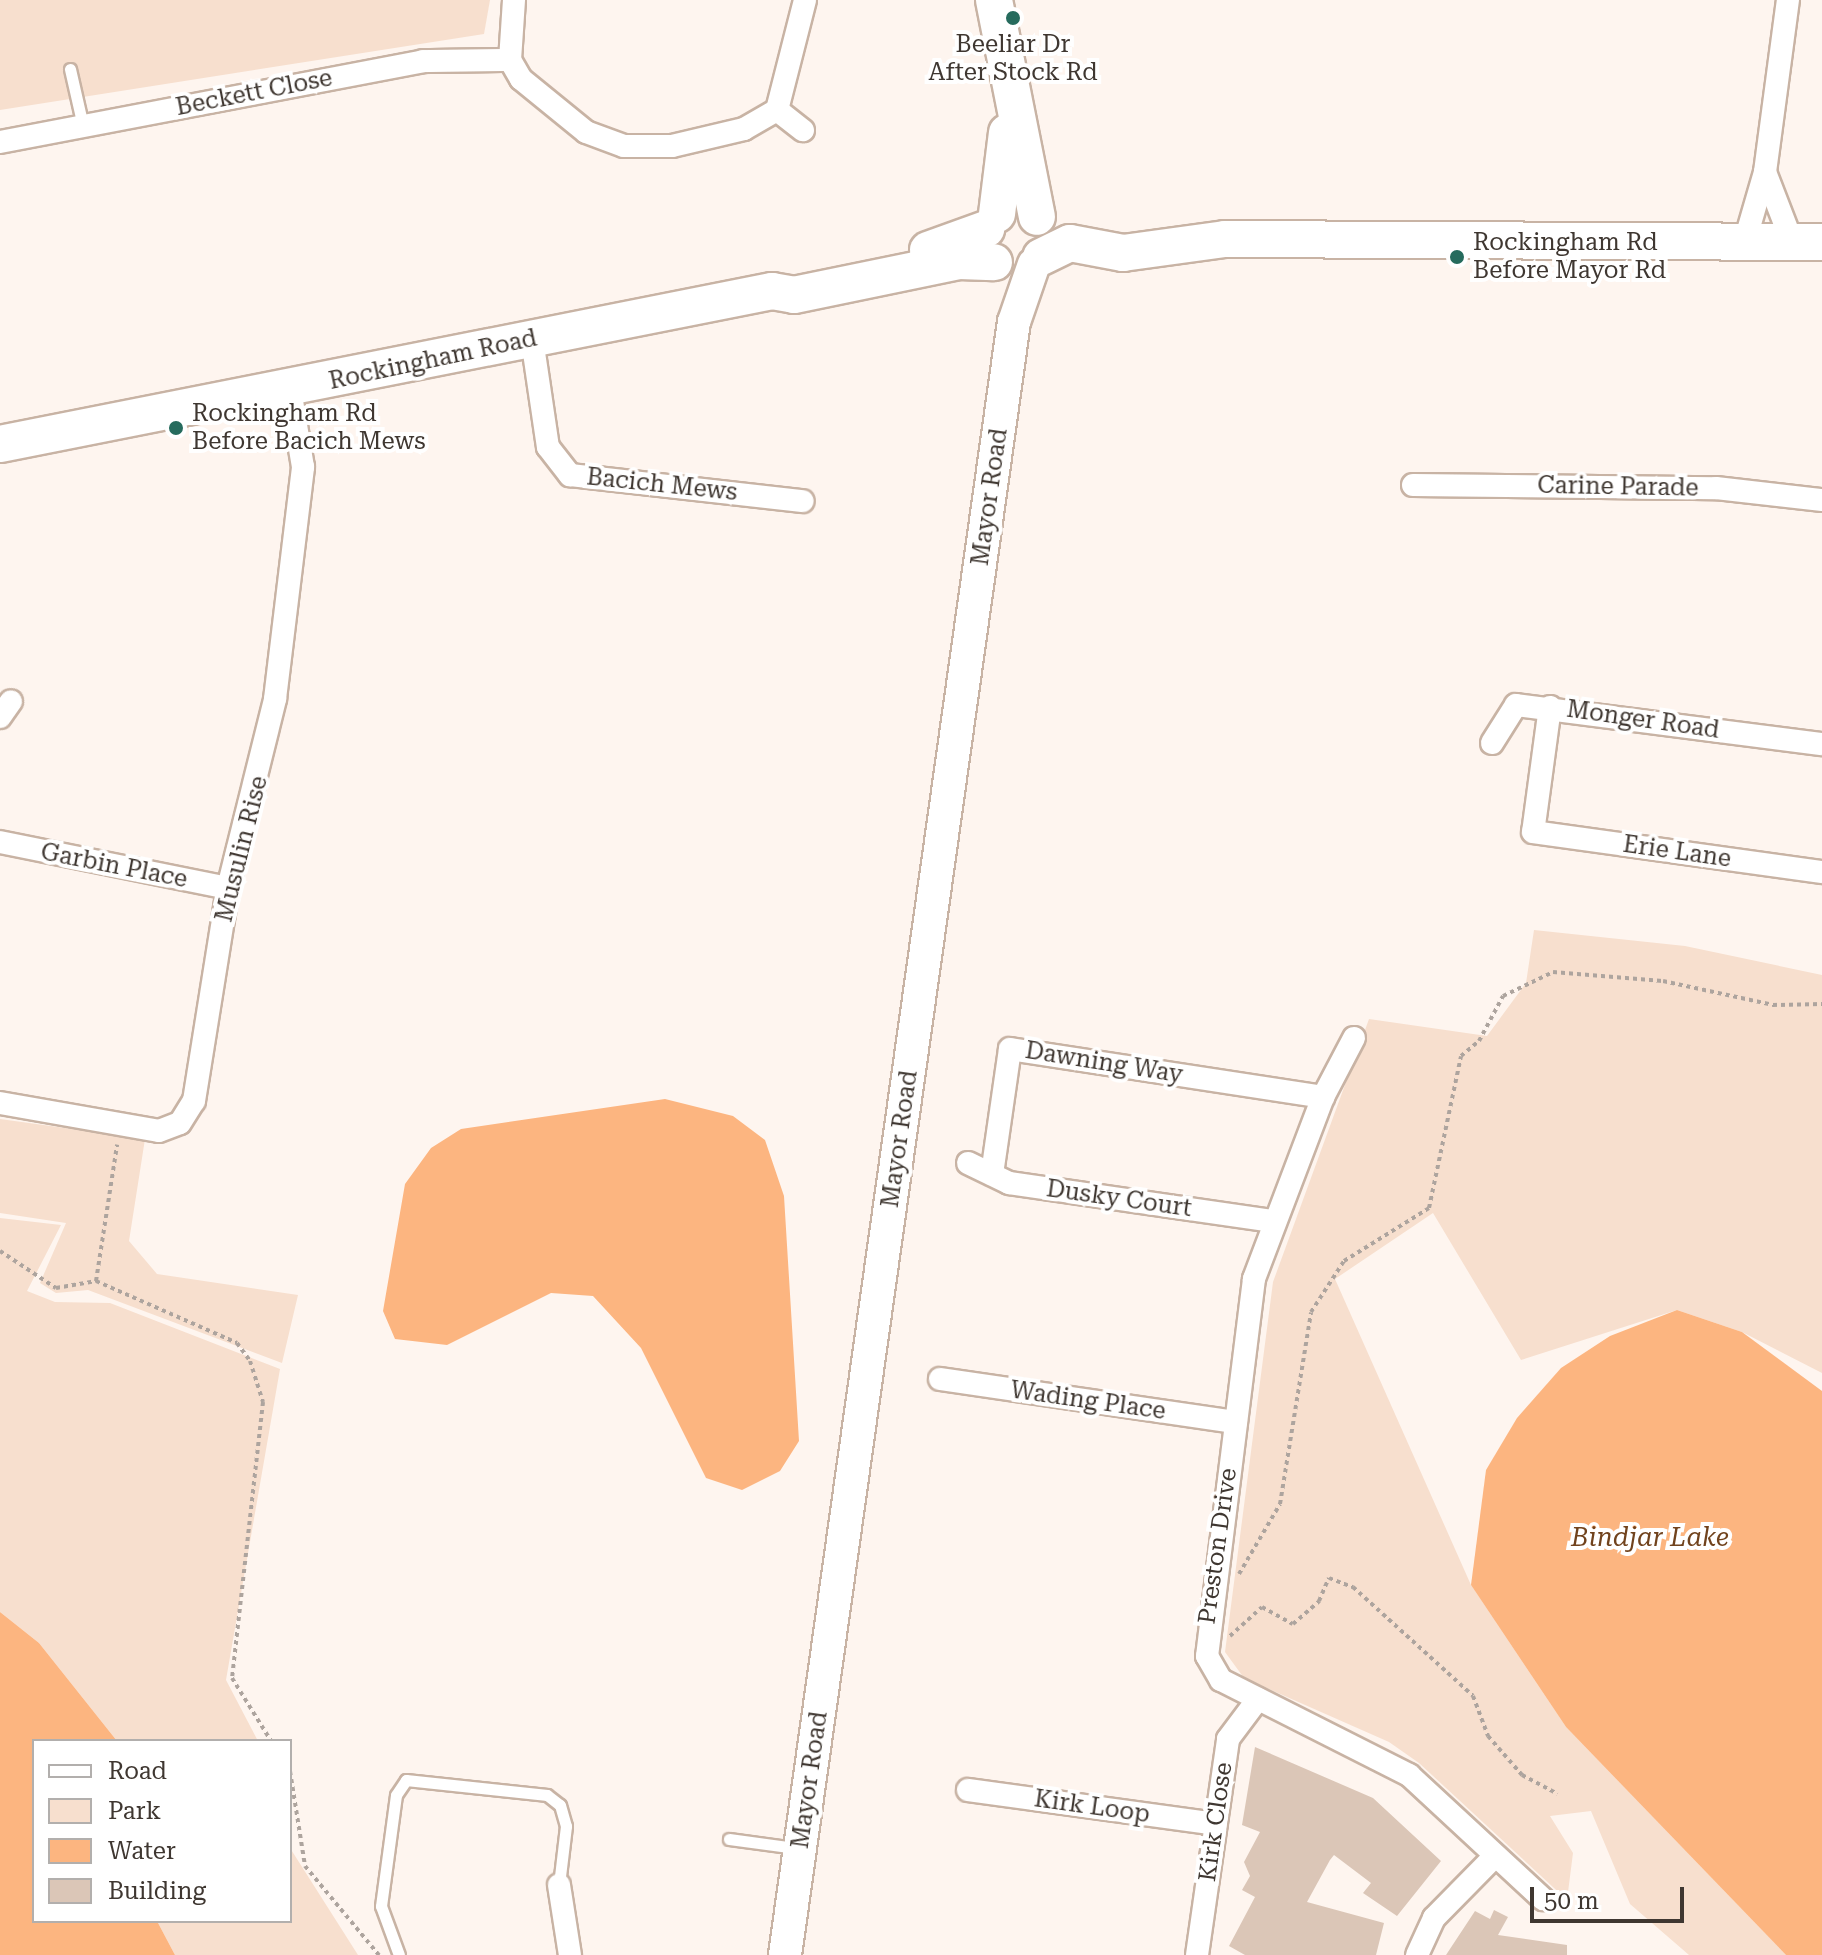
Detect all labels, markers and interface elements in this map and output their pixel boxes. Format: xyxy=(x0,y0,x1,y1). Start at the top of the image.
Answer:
marker: Beeliar Dr After Stock Rd xyxy=(1004,9,1022,27)
place label: Beeliar Dr After Stock Rd xyxy=(928,31,1098,87)
street label: Beckett Close xyxy=(173,64,335,122)
place label: Rockingham Rd Before Mayor Rd xyxy=(1473,229,1666,285)
marker: Rockingham Rd Before Mayor Rd xyxy=(1448,248,1466,266)
street label: Rockingham Road xyxy=(326,324,540,396)
place label: Rockingham Rd Before Bacich Mews xyxy=(192,400,426,456)
marker: Rockingham Rd Before Bacich Mews xyxy=(167,419,185,437)
street label: Mayor Road xyxy=(966,426,1014,568)
street label: Bacich Mews xyxy=(585,463,739,507)
street label: Carine Parade xyxy=(1537,471,1699,503)
street label: Monger Road xyxy=(1565,695,1721,745)
street label: Musulin Rise xyxy=(210,773,274,925)
street label: Erie Lane xyxy=(1621,830,1733,874)
street label: Garbin Place xyxy=(38,838,190,894)
street label: Dawning Way xyxy=(1023,1036,1185,1090)
street label: Mayor Road xyxy=(876,1068,924,1210)
street label: Dusky Court xyxy=(1045,1175,1193,1223)
street label: Wading Place xyxy=(1009,1376,1167,1426)
street label: Preston Drive xyxy=(1193,1466,1243,1626)
water label: Bindjar Lake xyxy=(1571,1522,1729,1554)
street label: Mayor Road xyxy=(786,1709,834,1851)
legend xyxy=(32,1739,292,1923)
text: Road xyxy=(108,1757,167,1785)
street label: Kirk Close xyxy=(1193,1761,1239,1883)
street label: Kirk Loop xyxy=(1032,1785,1152,1829)
text: Park xyxy=(108,1797,161,1825)
text: Water xyxy=(108,1837,176,1865)
scale bar xyxy=(1534,1871,1688,1921)
text: Building xyxy=(108,1877,206,1905)
text: 50 m xyxy=(1544,1887,1599,1915)

